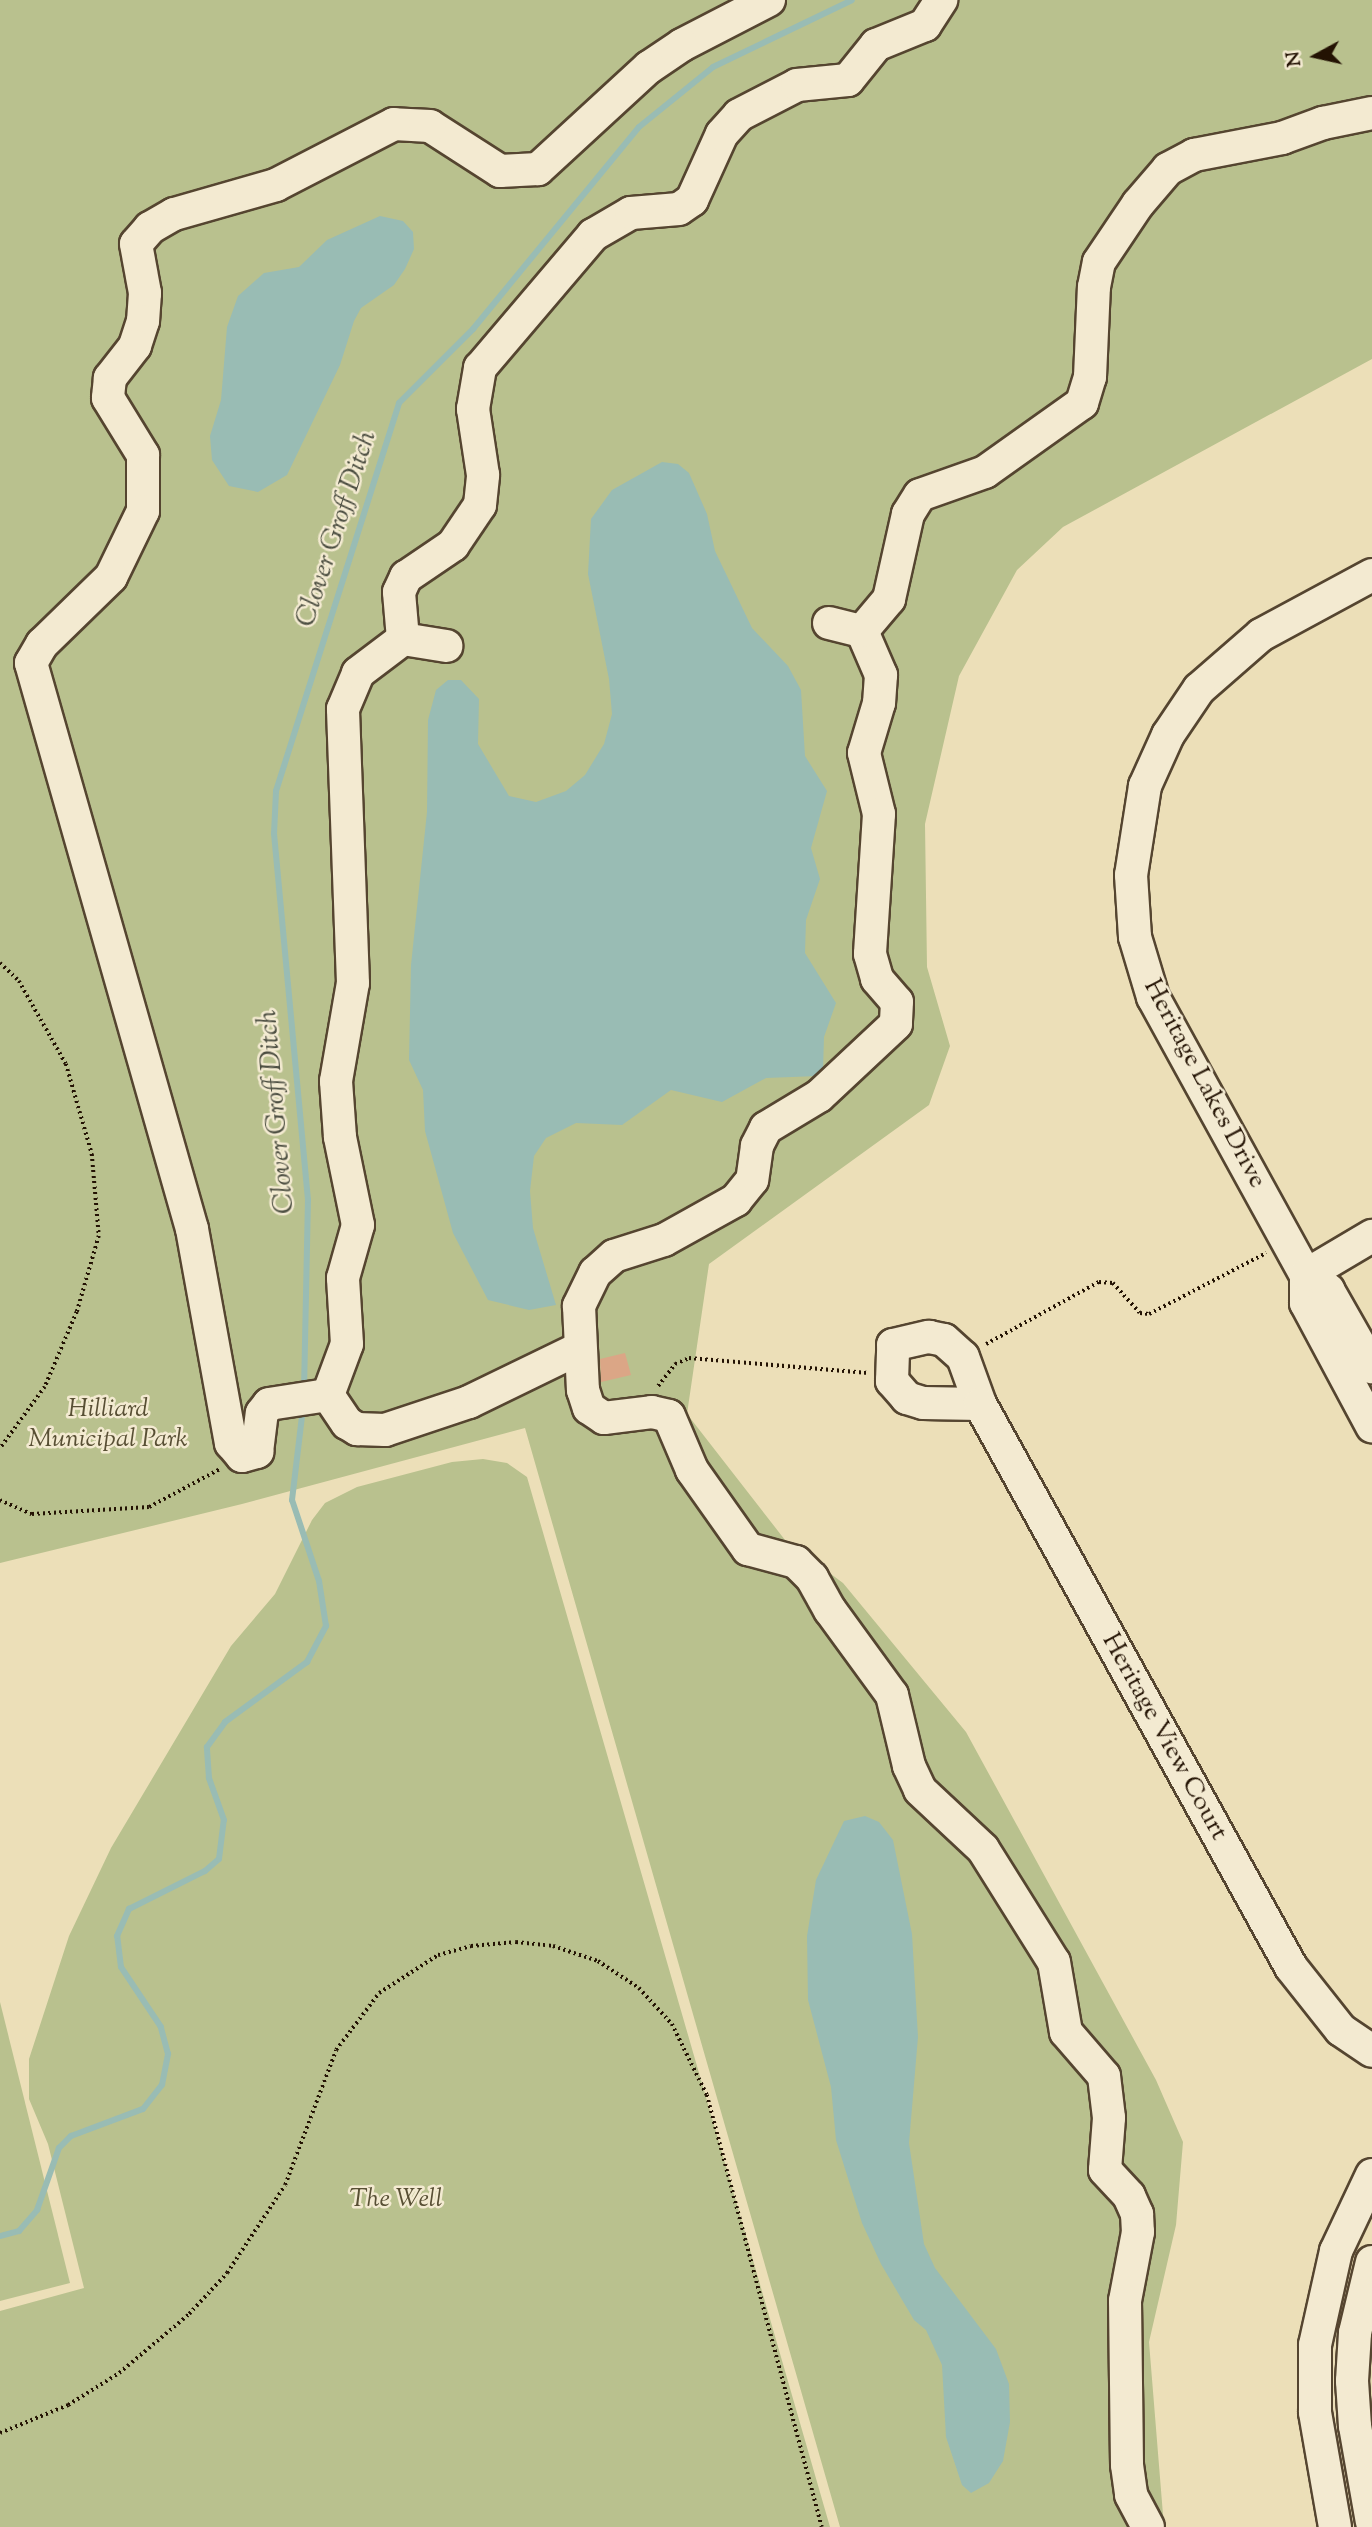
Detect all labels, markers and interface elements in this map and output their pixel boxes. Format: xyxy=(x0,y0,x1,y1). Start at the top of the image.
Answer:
north arrow xyxy=(1281,21,1351,91)
text: N xyxy=(1280,50,1309,68)
water label: Clover Groff Ditch xyxy=(289,427,385,631)
street label: Heritage Lakes Drive xyxy=(1136,974,1272,1194)
water label: Clover Groff Ditch xyxy=(251,1009,303,1215)
park label: Hilliard Municipal Park xyxy=(28,1394,188,1456)
street label: Heritage View Court xyxy=(1094,1628,1234,1846)
park label: The Well xyxy=(350,2184,442,2216)

